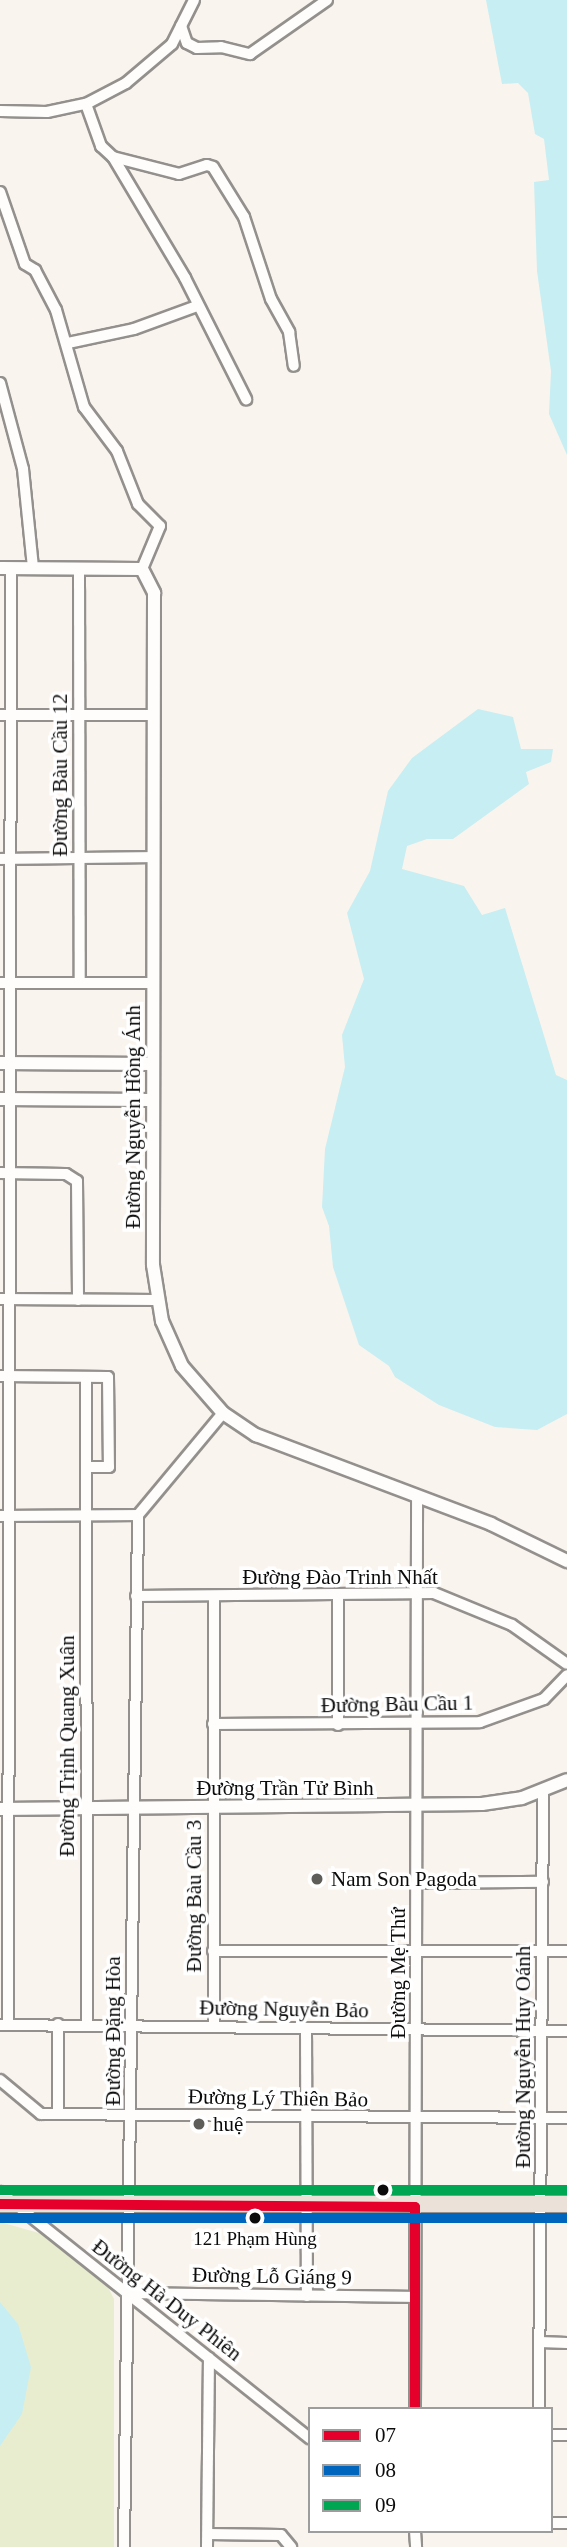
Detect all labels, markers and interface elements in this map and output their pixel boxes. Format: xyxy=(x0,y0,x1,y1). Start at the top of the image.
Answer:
street label: Đường Bàu Cầu 12 xyxy=(47,693,73,857)
street label: Đường Nguyễn Hồng Ánh xyxy=(120,1005,146,1229)
street label: Đường Đào Trinh Nhất xyxy=(242,1564,438,1590)
street label: Đường Trịnh Quang Xuân xyxy=(54,1635,80,1857)
street label: Đường Bàu Cầu 1 xyxy=(321,1690,473,1718)
street label: Đường Trần Tử Bình xyxy=(196,1775,374,1801)
street label: Đường Bàu Cầu 3 xyxy=(181,1820,207,1972)
place label: Nam Son Pagoda xyxy=(331,1866,477,1892)
marker: Nam Son Pagoda xyxy=(309,1871,325,1887)
street label: Đường Mẹ Thứ xyxy=(385,1907,411,2039)
street label: Đường Nguyễn Huy Oánh xyxy=(510,1946,536,2168)
street label: Đường Đặng Hòa xyxy=(100,1956,126,2106)
street label: Đường Nguyễn Bảo xyxy=(199,1995,369,2023)
street label: Đường Lý Thiên Bảo xyxy=(188,2084,368,2112)
place label: huệ xyxy=(213,2111,243,2137)
marker: huệ xyxy=(191,2116,207,2132)
unlabelled marker xyxy=(376,2183,390,2197)
marker: 121 Phạm Hùng xyxy=(248,2211,262,2225)
place label: 121 Phạm Hùng xyxy=(193,2228,317,2250)
street label: Đường Hà Duy Phiên xyxy=(87,2234,247,2366)
street label: Đường Lỗ Giáng 9 xyxy=(192,2262,352,2290)
legend xyxy=(308,2407,553,2533)
text: 07 xyxy=(375,2423,396,2447)
text: 08 xyxy=(375,2458,396,2482)
text: 09 xyxy=(375,2493,396,2517)

